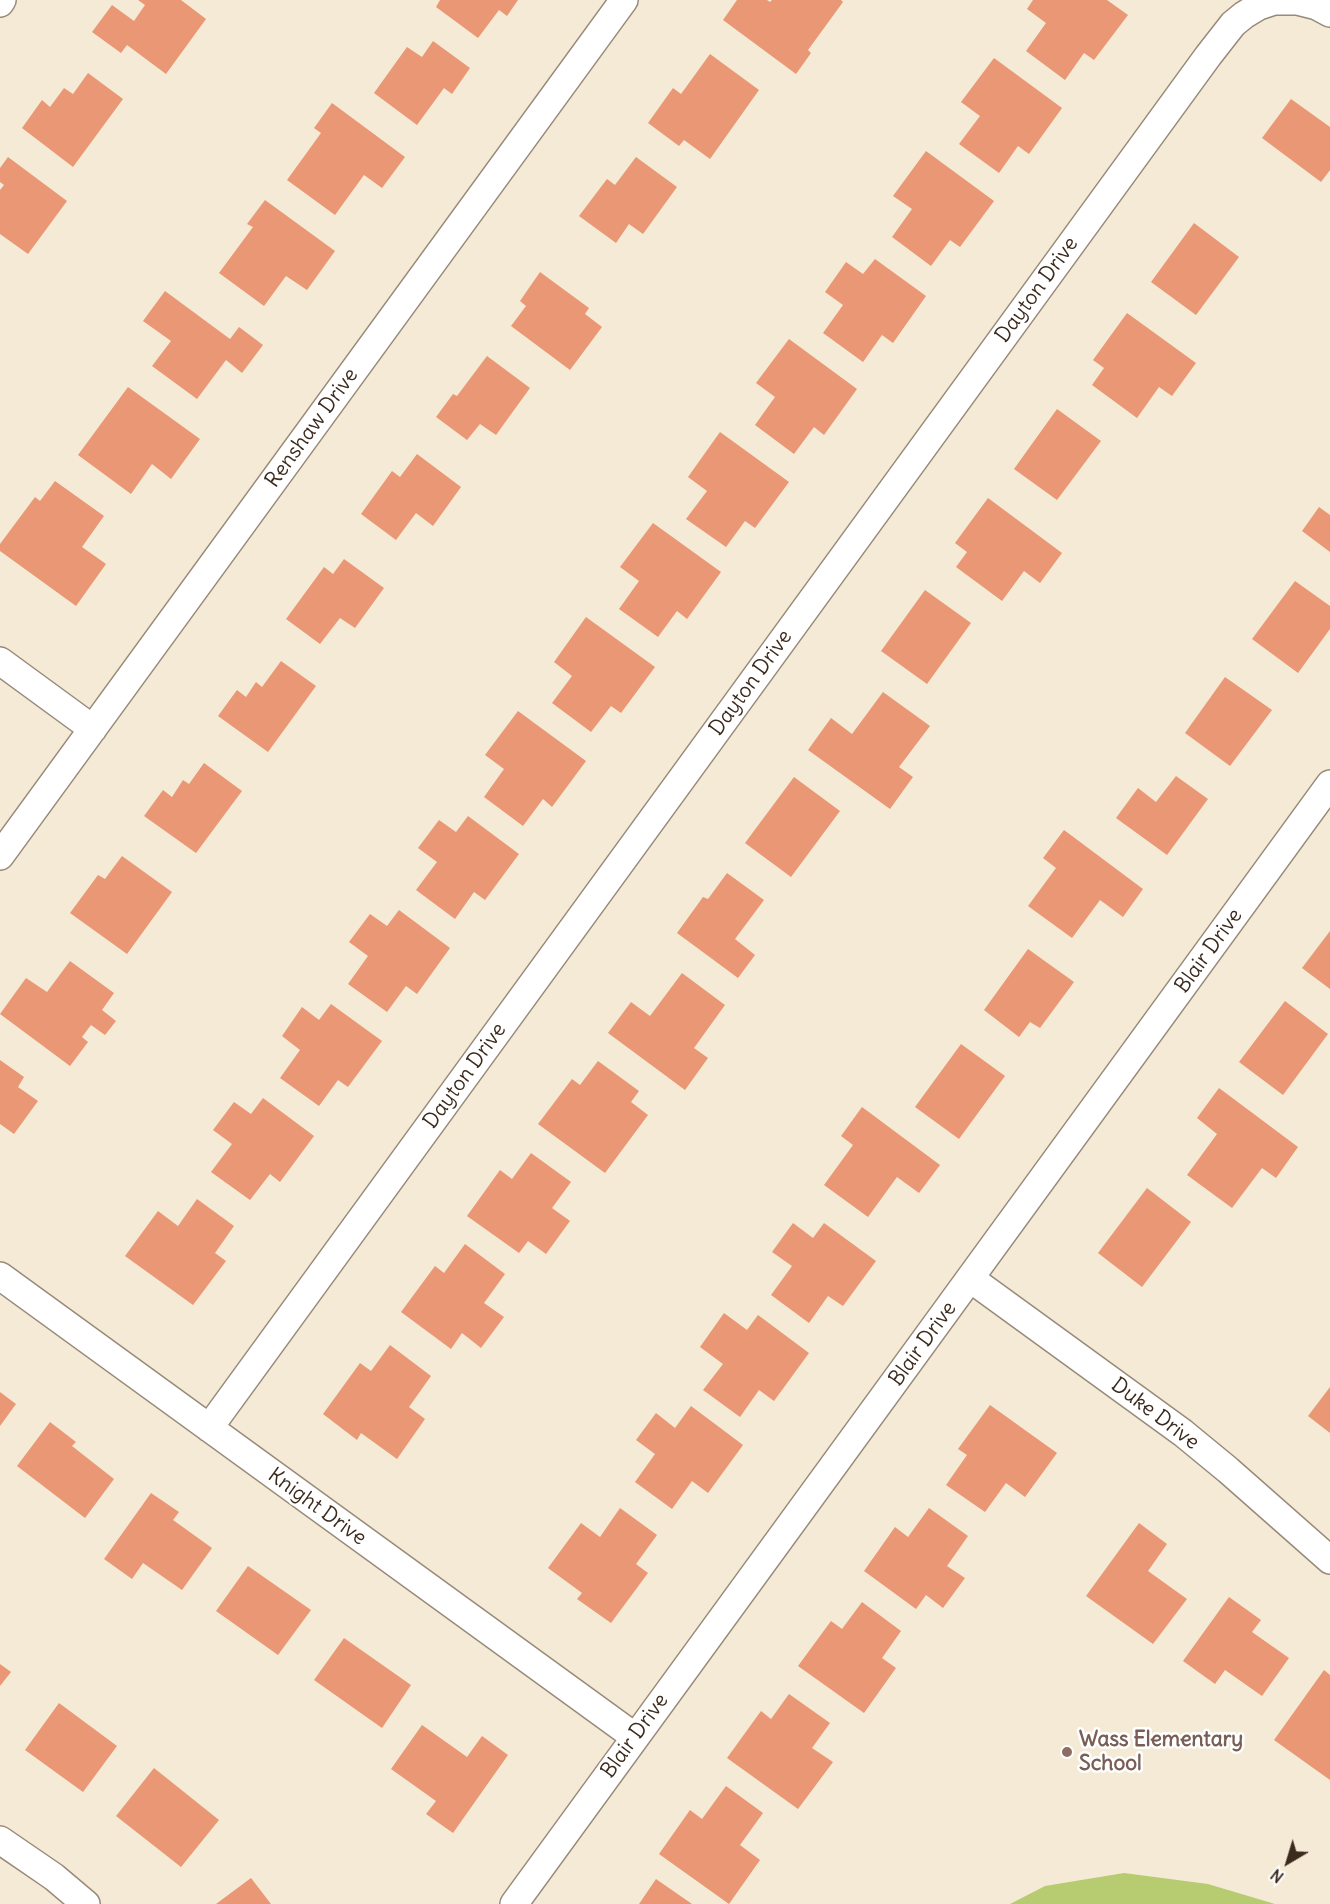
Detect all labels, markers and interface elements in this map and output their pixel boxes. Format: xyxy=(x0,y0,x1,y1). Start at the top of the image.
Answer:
street label: Dayton Drive xyxy=(990,232,1084,348)
street label: Renshaw Drive xyxy=(260,363,364,493)
street label: Dayton Drive xyxy=(704,625,798,741)
street label: Blair Drive xyxy=(1170,904,1248,998)
street label: Dayton Drive xyxy=(418,1018,512,1134)
street label: Blair Drive xyxy=(884,1297,962,1391)
street label: Duke Drive xyxy=(1106,1373,1204,1455)
street label: Knight Drive xyxy=(263,1463,371,1551)
street label: Blair Drive xyxy=(596,1689,674,1783)
place label: Wass Elementary School xyxy=(1079,1727,1243,1777)
marker: Wass Elementary School xyxy=(1060,1745,1074,1759)
north arrow xyxy=(1258,1832,1318,1892)
text: N xyxy=(1266,1865,1287,1887)

